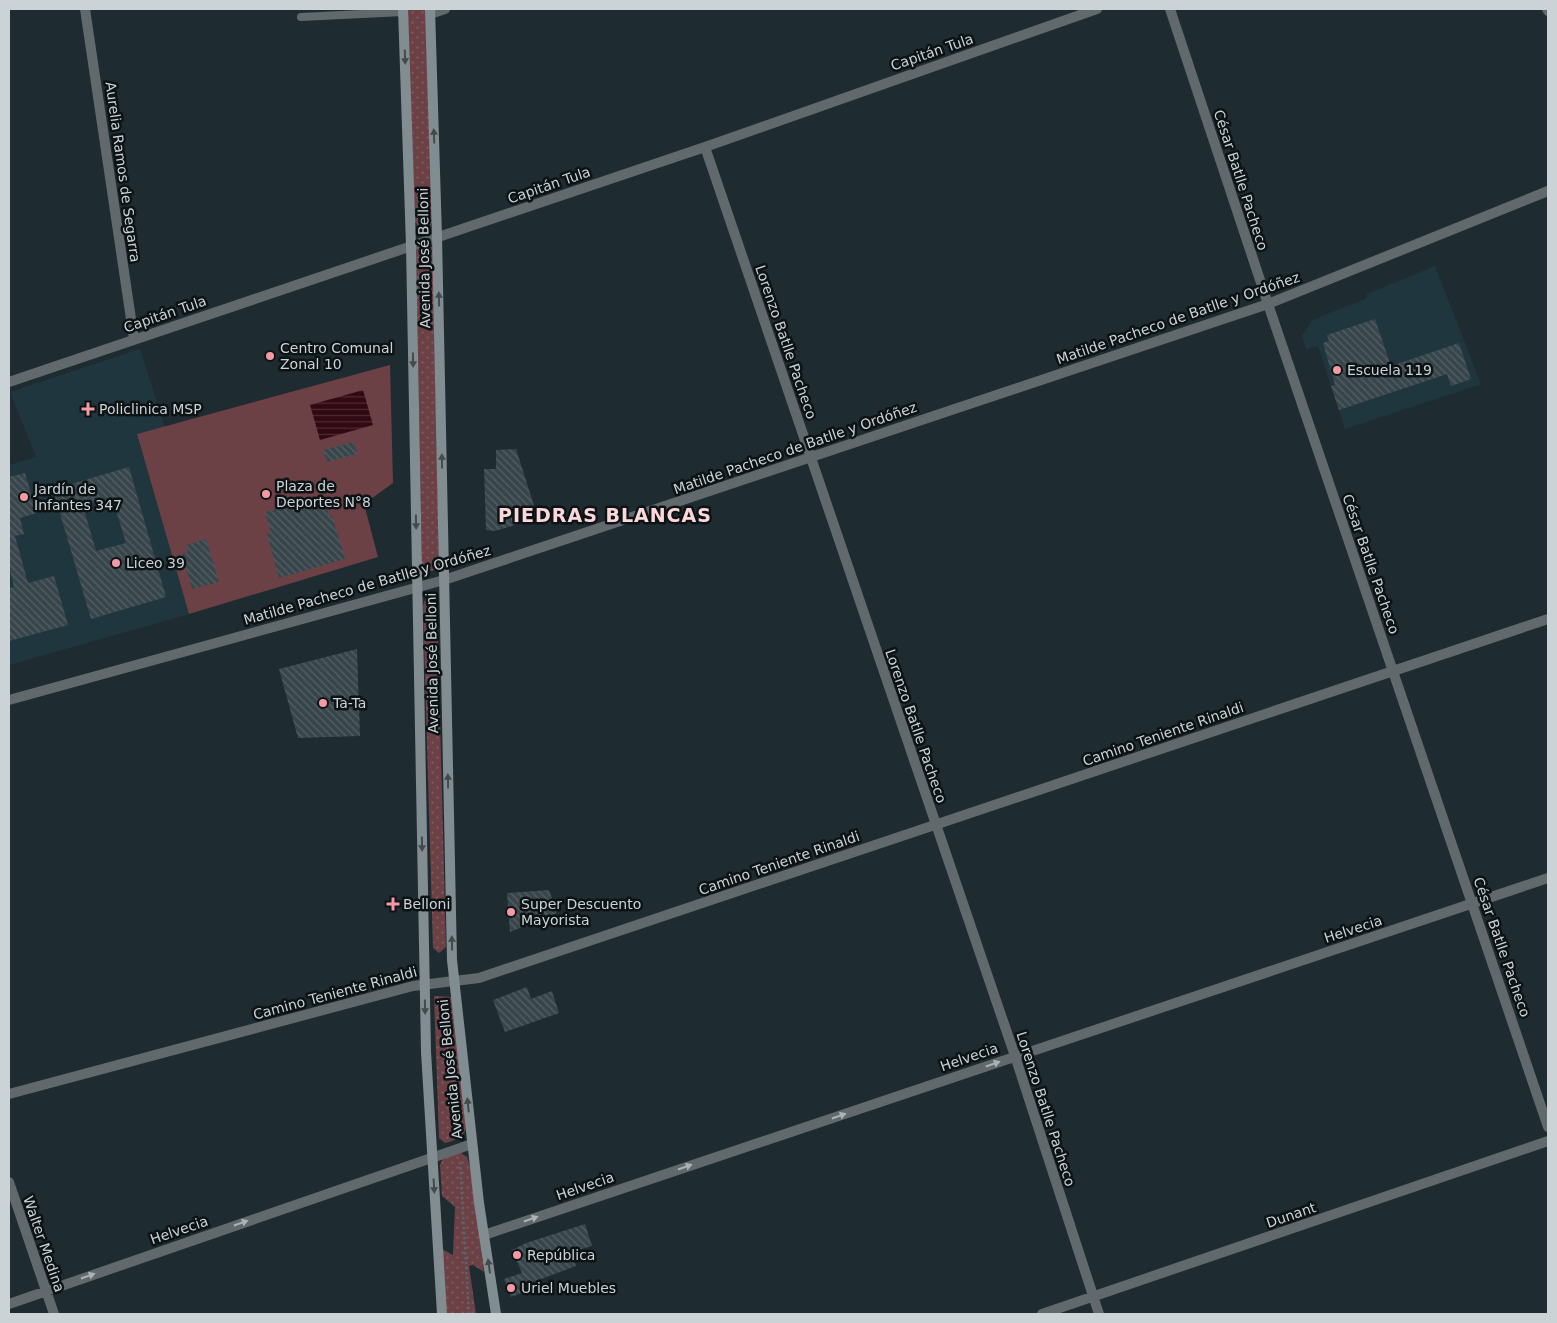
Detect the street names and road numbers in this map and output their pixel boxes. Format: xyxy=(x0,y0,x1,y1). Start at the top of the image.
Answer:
street label: Capitán Tula xyxy=(889,30,975,74)
street label: Aurelia Ramos de Segarra xyxy=(102,81,144,263)
street label: César Batlle Pacheco xyxy=(1211,108,1271,252)
street label: Capitán Tula xyxy=(506,163,592,207)
street label: Avenida José Belloni xyxy=(415,188,433,328)
street label: Lorenzo Batlle Pacheco xyxy=(752,263,820,421)
street label: Matilde Pacheco de Batlle y Ordóñez xyxy=(1054,269,1302,367)
street label: Capitán Tula xyxy=(122,292,208,336)
street label: Matilde Pacheco de Batlle y Ordóñez xyxy=(671,399,919,497)
street label: César Batlle Pacheco xyxy=(1340,492,1402,636)
street label: Matilde Pacheco de Batlle y Ordóñez xyxy=(242,542,492,628)
street label: Avenida José Belloni xyxy=(423,593,441,733)
street label: Lorenzo Batlle Pacheco xyxy=(882,647,950,805)
street label: Camino Teniente Rinaldi xyxy=(1080,699,1246,769)
street label: Camino Teniente Rinaldi xyxy=(696,828,862,898)
street label: César Batlle Pacheco xyxy=(1471,875,1533,1019)
street label: Helvecia xyxy=(1322,912,1384,946)
street label: Camino Teniente Rinaldi xyxy=(251,963,419,1023)
street label: Avenida José Belloni xyxy=(435,998,465,1140)
street label: Lorenzo Batlle Pacheco xyxy=(1013,1030,1079,1188)
street label: Helvecia xyxy=(938,1040,1000,1074)
street label: Helvecia xyxy=(554,1169,616,1203)
street label: Walter Medina xyxy=(20,1194,68,1294)
street label: Dunant xyxy=(1264,1199,1318,1231)
street label: Helvecia xyxy=(148,1213,210,1247)

